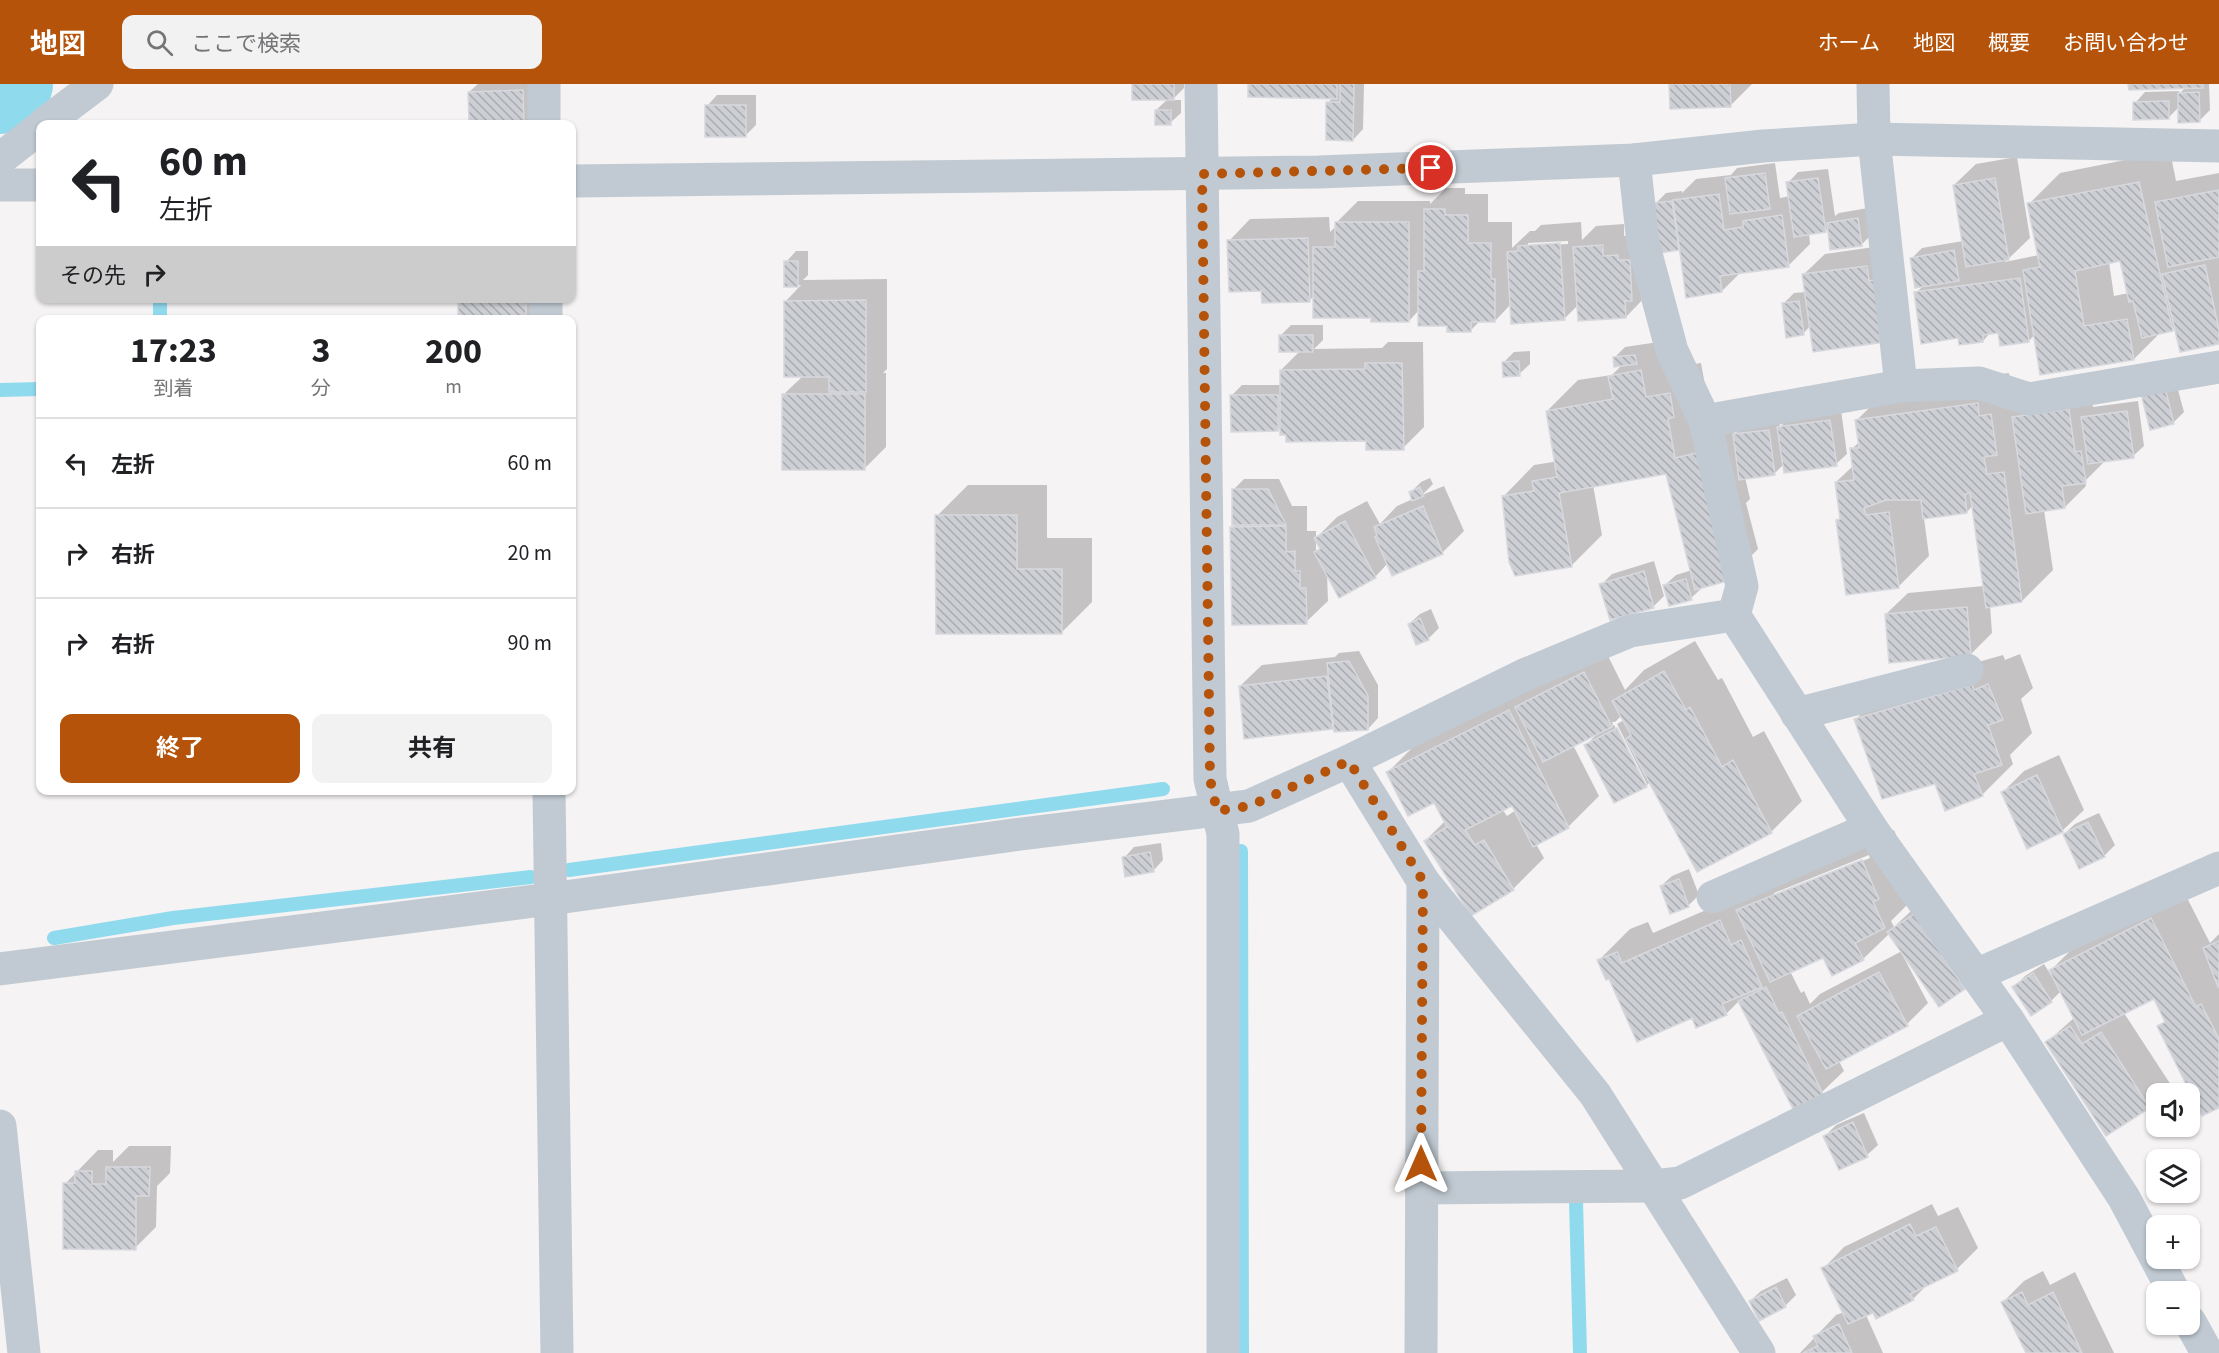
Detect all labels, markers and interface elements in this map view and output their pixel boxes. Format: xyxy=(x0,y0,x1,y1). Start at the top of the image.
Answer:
search box xyxy=(122,15,542,69)
text: 地図 xyxy=(30,24,86,64)
icon: search xyxy=(143,26,176,59)
text: ここで検索 xyxy=(191,28,301,60)
text: ホーム xyxy=(1818,28,1880,58)
text: 地図 xyxy=(1913,28,1955,58)
text: 概要 xyxy=(1988,28,2030,58)
text: お問い合わせ xyxy=(2063,28,2189,58)
text: 60 m xyxy=(159,132,248,192)
pin xyxy=(1405,142,1456,193)
icon: left xyxy=(60,144,138,222)
icon: arrive xyxy=(1414,151,1447,184)
text: 左折 xyxy=(159,191,213,230)
icon: right xyxy=(138,258,171,291)
text: その先 xyxy=(60,260,126,292)
text: 17:23 xyxy=(130,325,217,376)
text: 3 xyxy=(311,325,330,376)
text: 200 xyxy=(425,326,482,377)
text: m xyxy=(445,373,462,401)
text: 到着 xyxy=(153,375,193,403)
text: 分 xyxy=(311,375,331,403)
icon: left xyxy=(60,447,93,480)
text: 60 m xyxy=(507,447,552,479)
text: 左折 xyxy=(111,449,155,481)
icon: right xyxy=(60,537,93,570)
text: 20 m xyxy=(507,537,552,569)
text: 右折 xyxy=(111,539,155,571)
icon: right xyxy=(60,627,93,660)
text: 90 m xyxy=(507,627,552,659)
text: 右折 xyxy=(111,629,155,661)
button: 終了 xyxy=(60,714,300,783)
button: 共有 xyxy=(312,714,552,783)
map controls xyxy=(2146,1083,2200,1335)
button: sound xyxy=(2146,1083,2200,1137)
position arrow xyxy=(1389,1132,1453,1196)
button: layers xyxy=(2146,1149,2200,1203)
button: + xyxy=(2146,1215,2200,1269)
button: − xyxy=(2146,1281,2200,1335)

